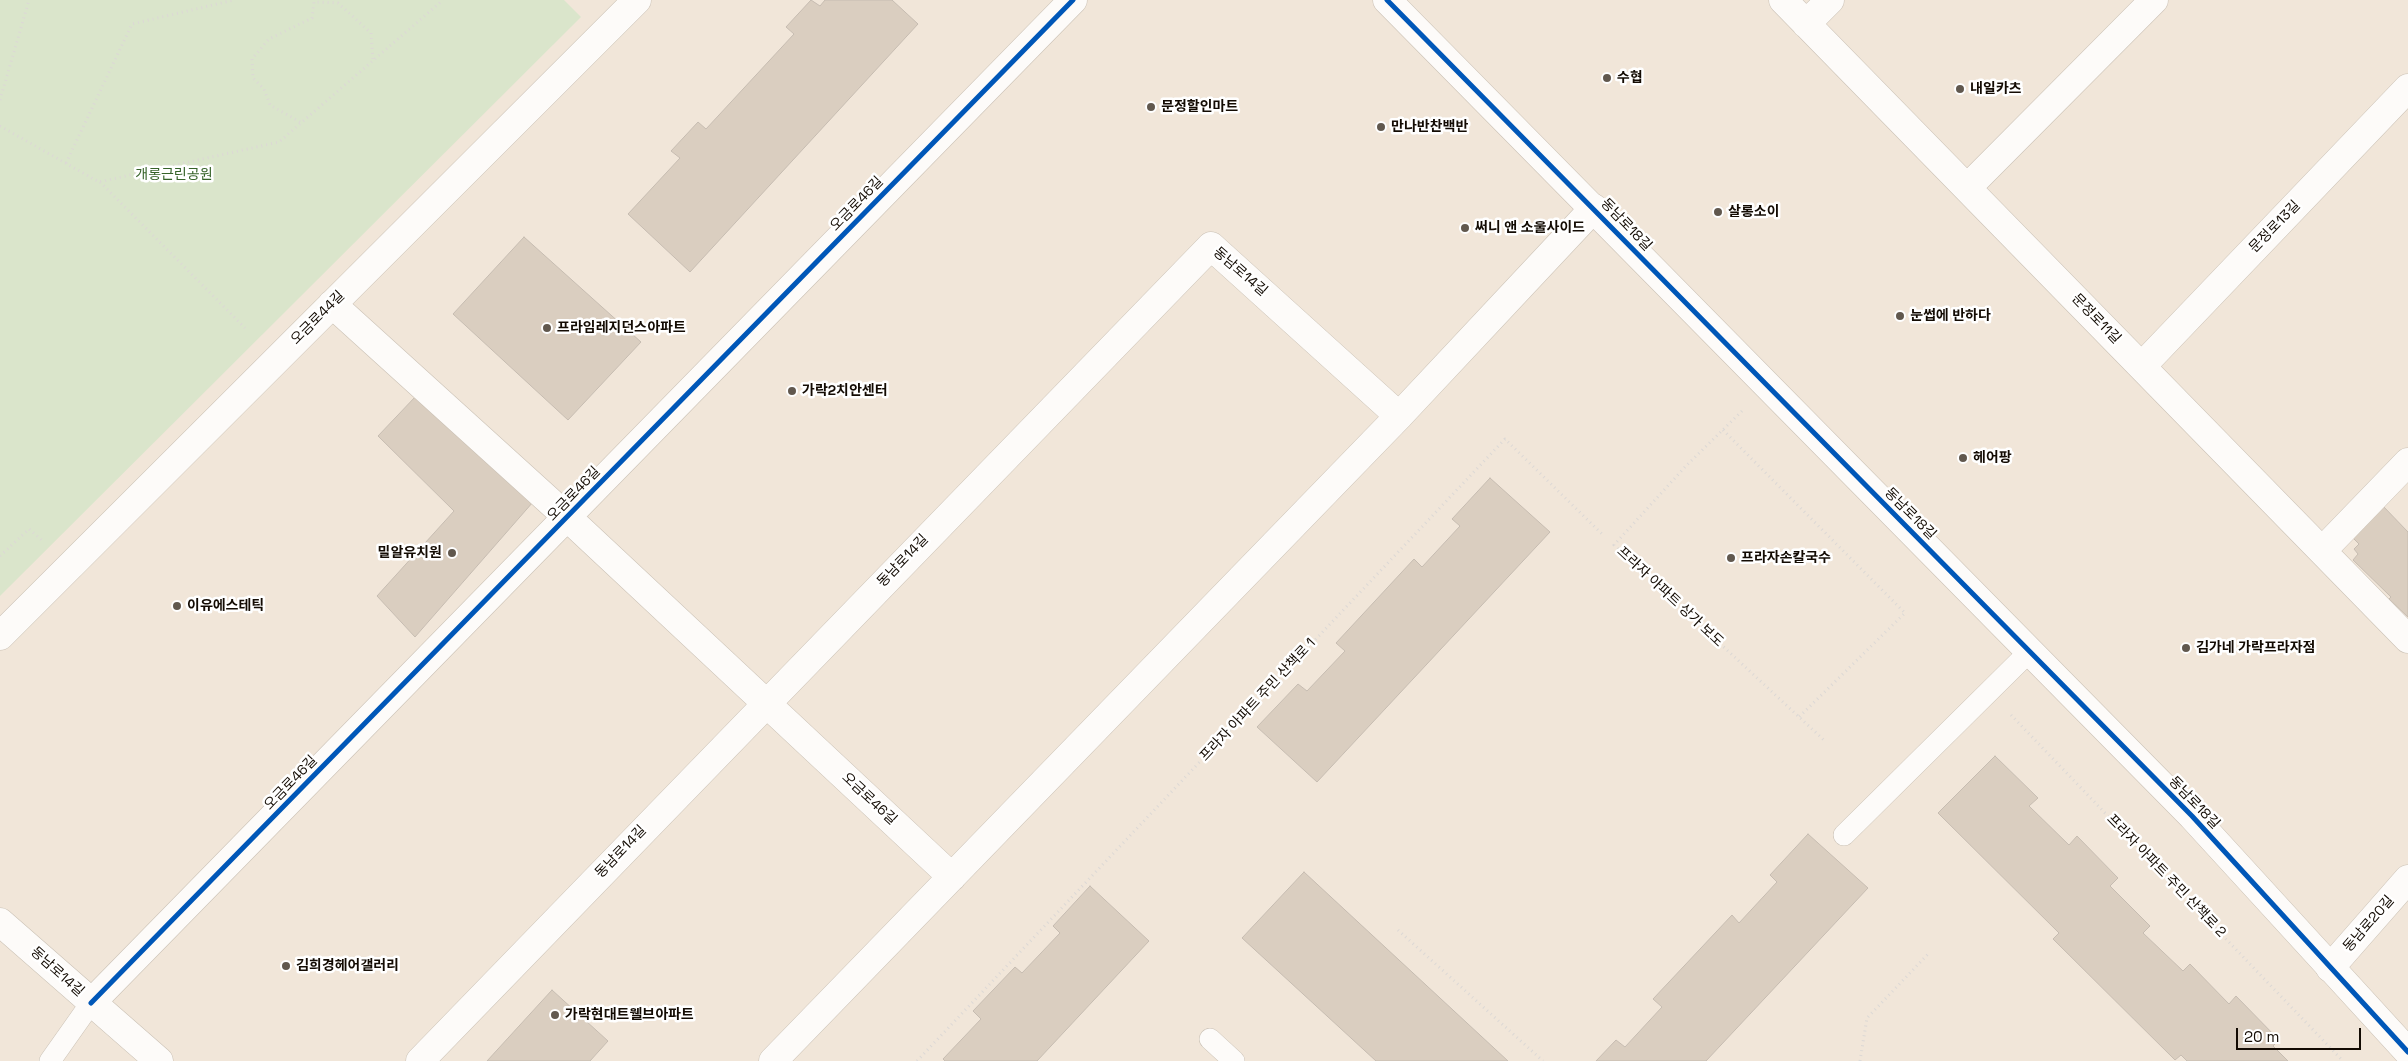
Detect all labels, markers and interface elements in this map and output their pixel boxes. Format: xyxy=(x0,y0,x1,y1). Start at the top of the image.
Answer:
place label: 수협 xyxy=(1617,70,1643,86)
marker: 수협 xyxy=(1601,72,1613,84)
place label: 내일카츠 xyxy=(1970,81,2022,97)
marker: 내일카츠 xyxy=(1954,83,1966,95)
place label: 문정할인마트 xyxy=(1161,99,1238,115)
marker: 문정할인마트 xyxy=(1145,101,1157,113)
place label: 만나반찬백반 xyxy=(1391,119,1468,135)
marker: 만나반찬백반 xyxy=(1375,121,1387,133)
park label: 개롱근린공원 xyxy=(135,167,213,183)
street label: 오금로46길 xyxy=(827,173,887,235)
street label: 동남로18길 xyxy=(1597,195,1655,255)
street label: 문정로13길 xyxy=(2246,197,2304,257)
place label: 살롱소이 xyxy=(1728,204,1780,220)
marker: 살롱소이 xyxy=(1712,206,1724,218)
place label: 써니 앤 소울사이드 xyxy=(1475,220,1585,236)
marker: 써니 앤 소울사이드 xyxy=(1459,222,1471,234)
street label: 동남로14길 xyxy=(1210,244,1270,300)
street label: 오금로44길 xyxy=(288,288,348,348)
street label: 문정로11길 xyxy=(2068,290,2124,348)
place label: 눈썹에 반하다 xyxy=(1910,308,1991,324)
marker: 눈썹에 반하다 xyxy=(1894,310,1906,322)
place label: 프라임레지던스아파트 xyxy=(557,320,686,336)
marker: 프라임레지던스아파트 xyxy=(541,322,553,334)
place label: 가락2치안센터 xyxy=(802,383,888,399)
marker: 가락2치안센터 xyxy=(786,385,798,397)
place label: 헤어팡 xyxy=(1973,450,2012,466)
marker: 헤어팡 xyxy=(1957,452,1969,464)
street label: 오금로46길 xyxy=(544,463,604,525)
street label: 동남로18길 xyxy=(1881,485,1939,543)
street label: 동남로14길 xyxy=(874,531,932,591)
street label: 프라자 아파트 상가 보도 xyxy=(1613,543,1727,651)
place label: 밀알유치원 xyxy=(378,545,442,561)
marker: 밀알유치원 xyxy=(446,547,458,559)
place label: 프라자손칼국수 xyxy=(1741,550,1831,566)
marker: 프라자손칼국수 xyxy=(1725,552,1737,564)
place label: 이유에스테틱 xyxy=(187,598,264,614)
marker: 이유에스테틱 xyxy=(171,600,183,612)
street label: 프라자 아파트 주민 산책로 1 xyxy=(1197,635,1319,765)
place label: 김가네 가락프라자점 xyxy=(2196,640,2315,656)
marker: 김가네 가락프라자점 xyxy=(2180,642,2192,654)
street label: 오금로46길 xyxy=(261,752,321,814)
street label: 오금로46길 xyxy=(838,769,900,829)
street label: 동남로18길 xyxy=(2165,773,2223,833)
street label: 프라자 아파트 주민 산책로 2 xyxy=(2103,811,2229,941)
street label: 동남로14길 xyxy=(592,822,650,882)
street label: 동남로20길 xyxy=(2340,892,2398,956)
street label: 동남로14길 xyxy=(27,944,87,1000)
place label: 김희경헤어갤러리 xyxy=(296,958,399,974)
marker: 김희경헤어갤러리 xyxy=(280,960,292,972)
place label: 가락현대트웰브아파트 xyxy=(565,1007,694,1023)
marker: 가락현대트웰브아파트 xyxy=(549,1009,561,1021)
scale bar xyxy=(2238,1018,2363,1050)
text: 20 m xyxy=(2244,1027,2279,1046)

